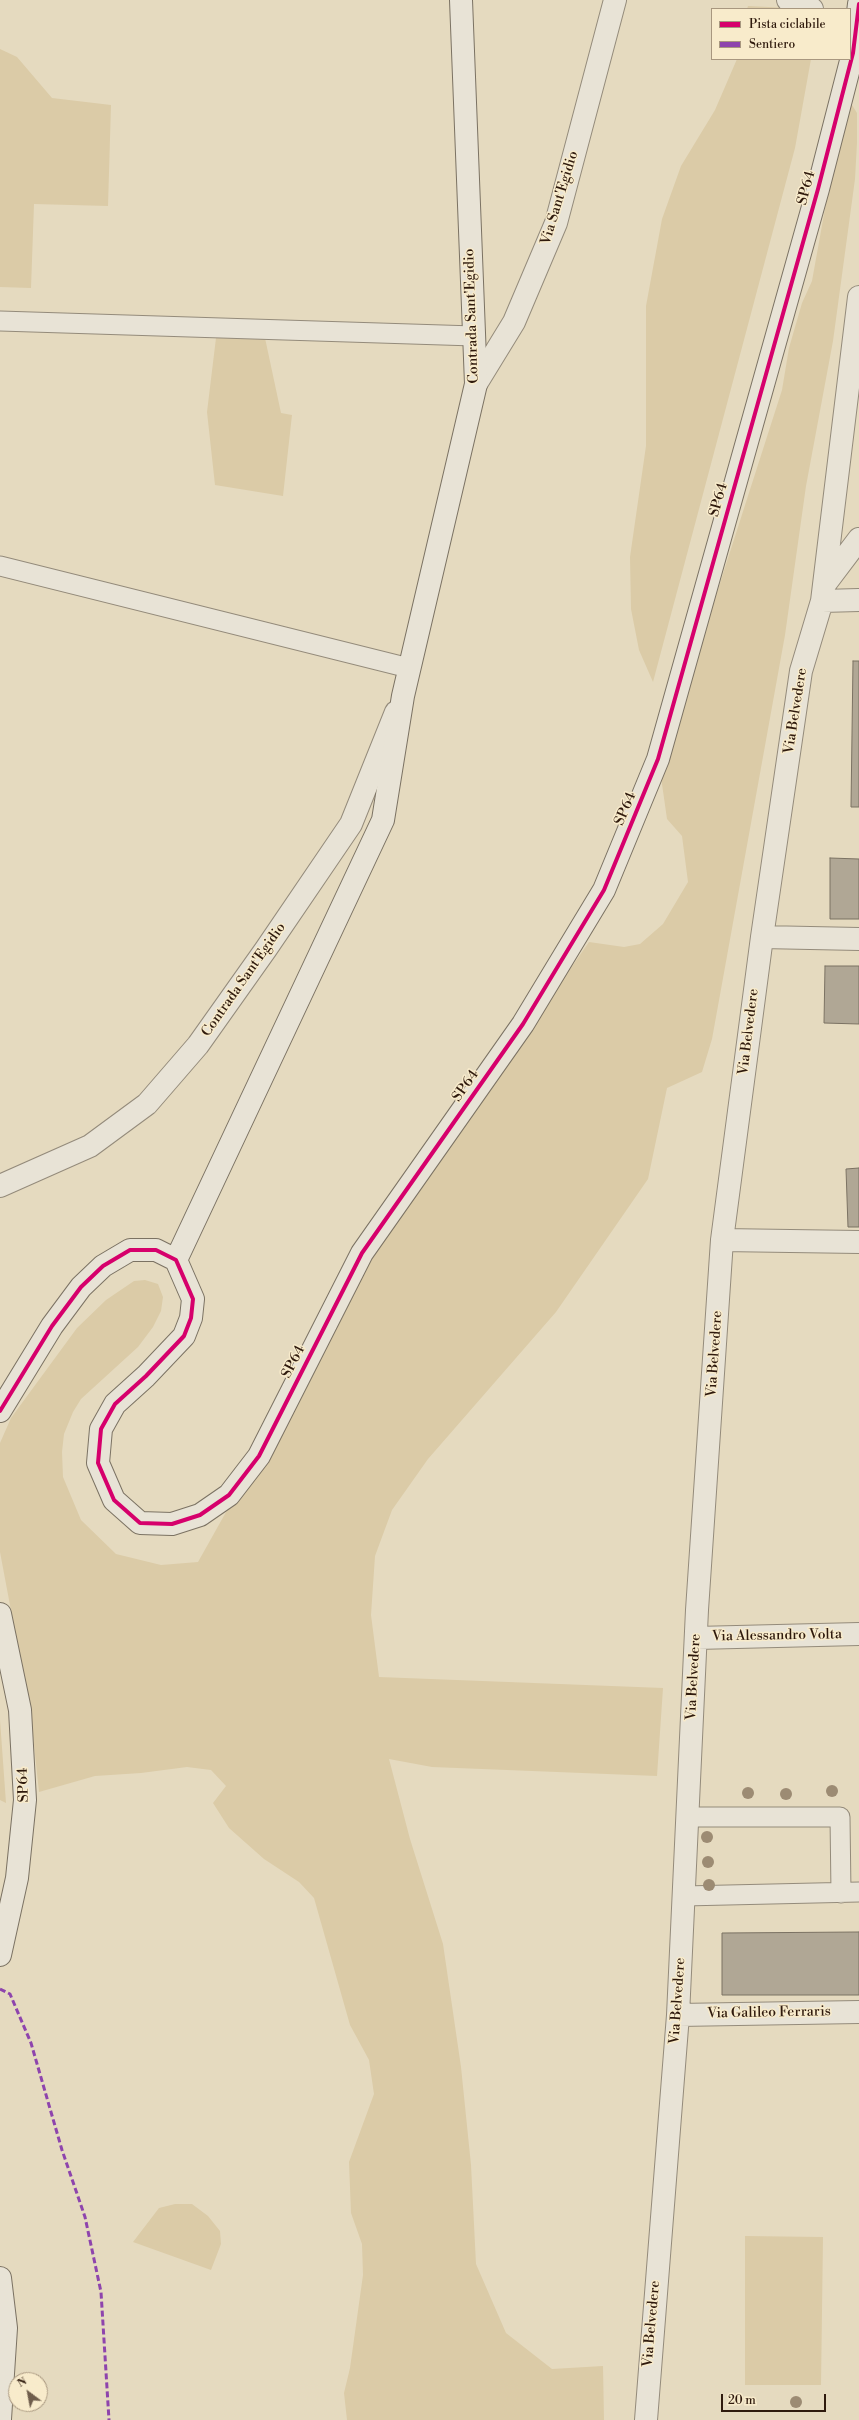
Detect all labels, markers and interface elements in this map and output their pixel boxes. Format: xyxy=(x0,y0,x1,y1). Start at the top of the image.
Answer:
legend xyxy=(711,8,851,60)
text: Pista ciclabile xyxy=(749,17,826,32)
text: Sentiero xyxy=(749,37,795,52)
street label: Via Sant'Egidio xyxy=(538,149,582,247)
street label: SP64 xyxy=(794,169,820,207)
street label: Contrada Sant'Egidio xyxy=(461,248,483,384)
street label: SP64 xyxy=(706,481,732,519)
street label: Via Belvedere xyxy=(781,667,811,755)
street label: SP64 xyxy=(611,790,641,828)
street label: Contrada Sant'Egidio xyxy=(198,920,290,1040)
street label: Via Belvedere xyxy=(735,988,763,1076)
street label: SP64 xyxy=(449,1067,483,1105)
street label: Via Belvedere xyxy=(704,1310,726,1398)
street label: SP64 xyxy=(279,1343,309,1381)
street label: Via Alessandro Volta xyxy=(712,1626,842,1646)
street label: Via Belvedere xyxy=(683,1633,705,1721)
street label: SP64 xyxy=(15,1767,33,1803)
street label: Via Belvedere xyxy=(667,1957,689,2045)
street label: Via Galileo Ferraris xyxy=(707,2004,831,2022)
street label: Via Belvedere xyxy=(640,2280,664,2368)
north arrow xyxy=(8,2372,48,2412)
text: N xyxy=(15,2374,30,2391)
scale bar xyxy=(723,2386,828,2412)
text: 20 m xyxy=(728,2393,756,2408)

